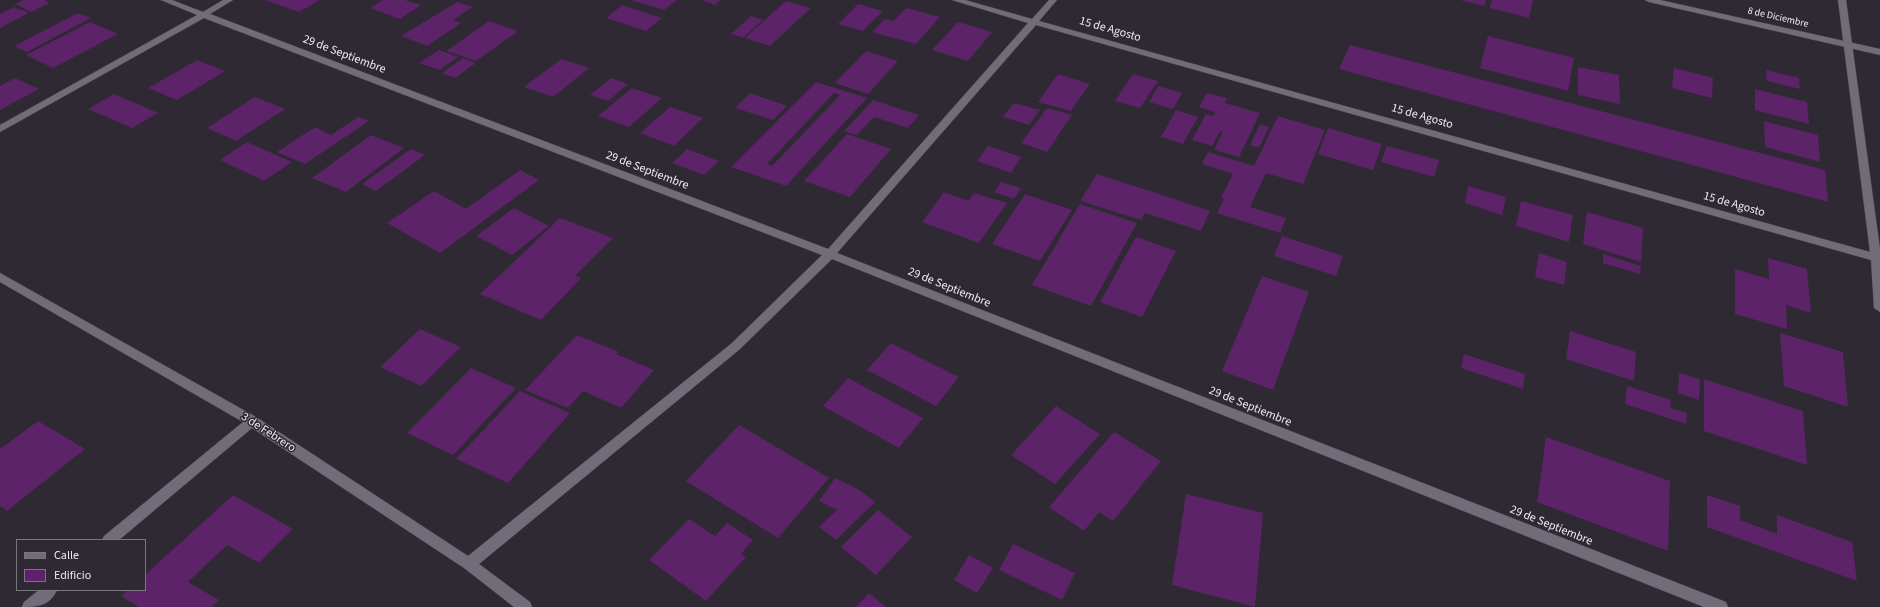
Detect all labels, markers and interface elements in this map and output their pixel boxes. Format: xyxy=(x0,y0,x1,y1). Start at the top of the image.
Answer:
street label: 8 de Diciembre xyxy=(1746,5,1810,31)
street label: 15 de Agosto xyxy=(1078,14,1142,46)
street label: 29 de Septiembre xyxy=(300,33,388,77)
street label: 15 de Agosto xyxy=(1390,101,1454,133)
street label: 29 de Septiembre xyxy=(603,149,691,193)
street label: 15 de Agosto xyxy=(1702,189,1766,221)
street label: 29 de Septiembre xyxy=(906,265,992,311)
street label: 29 de Septiembre xyxy=(1207,384,1293,430)
street label: 3 de Febrero xyxy=(238,410,298,456)
street label: 29 de Septiembre xyxy=(1508,503,1594,549)
legend xyxy=(16,539,146,591)
text: Calle xyxy=(54,547,79,564)
text: Edificio xyxy=(54,567,91,584)

